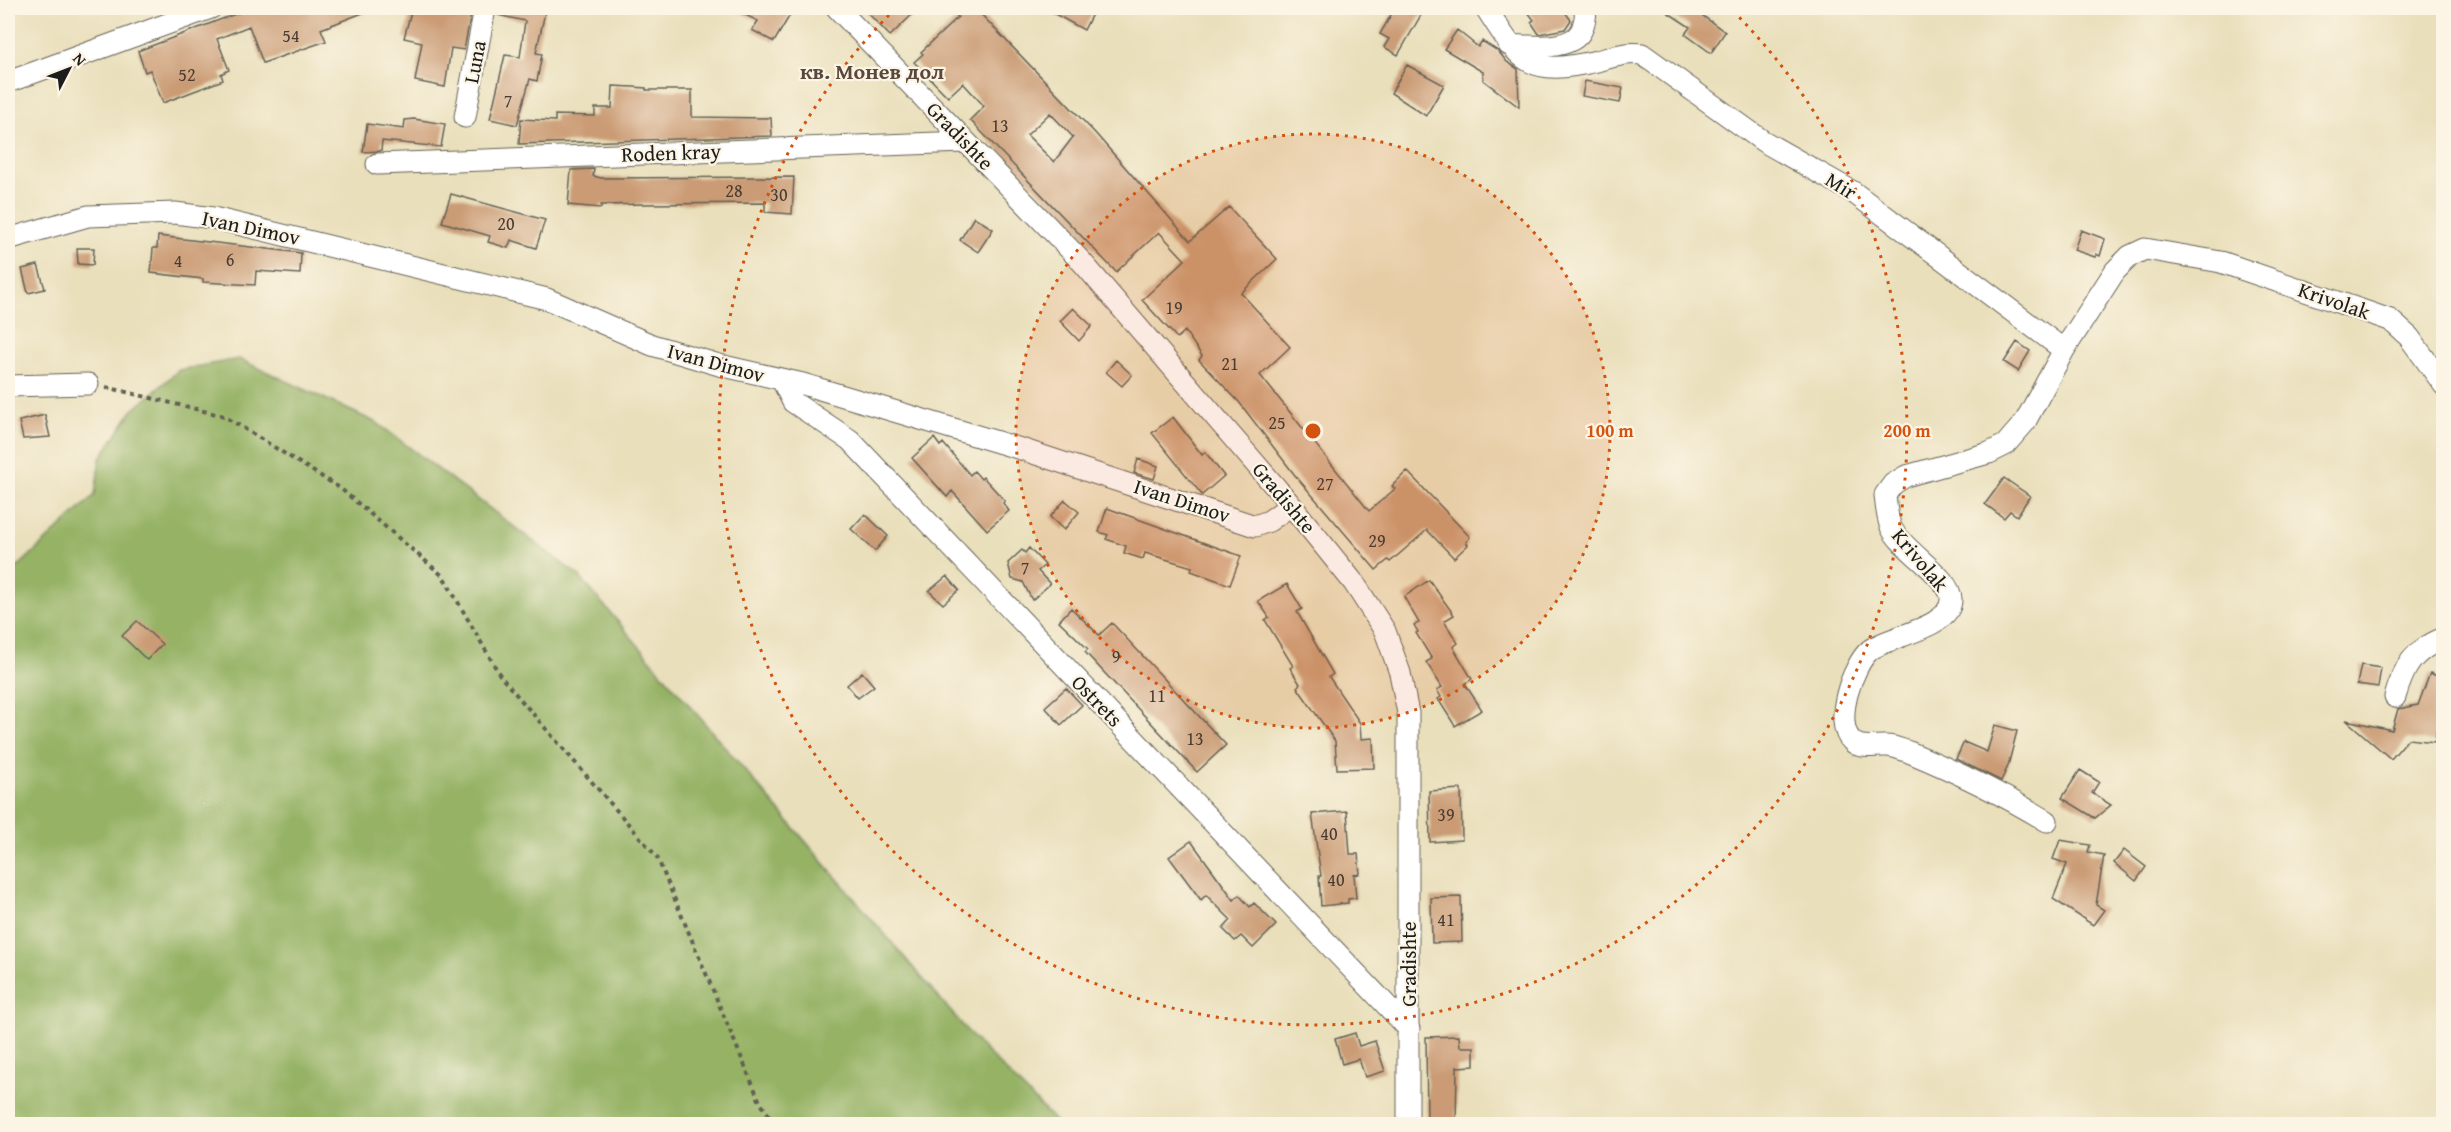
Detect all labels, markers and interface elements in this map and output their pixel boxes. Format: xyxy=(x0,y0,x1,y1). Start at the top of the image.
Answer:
house number: 54 xyxy=(282,22,300,49)
street label: Luna xyxy=(455,38,494,86)
north arrow xyxy=(39,39,99,99)
text: N xyxy=(68,47,93,71)
district label: кв. Монев дол xyxy=(800,55,944,87)
house number: 52 xyxy=(178,61,196,88)
house number: 7 xyxy=(504,87,512,114)
street label: Gradishte xyxy=(920,94,1001,177)
house number: 13 xyxy=(991,112,1009,139)
street label: Roden kray xyxy=(621,135,722,170)
street label: Mir xyxy=(1820,164,1863,207)
house number: 28 xyxy=(725,177,743,204)
house number: 30 xyxy=(770,181,788,208)
street label: Ivan Dimov xyxy=(199,202,303,253)
house number: 20 xyxy=(497,210,515,237)
house number: 6 xyxy=(226,246,234,273)
house number: 4 xyxy=(174,247,182,274)
street label: Krivolak xyxy=(2294,274,2375,327)
house number: 19 xyxy=(1165,294,1183,321)
street label: Ivan Dimov xyxy=(664,335,769,390)
house number: 21 xyxy=(1221,350,1239,377)
house number: 25 xyxy=(1268,409,1286,436)
text: 100 m xyxy=(1586,417,1634,444)
text: 200 m xyxy=(1883,417,1931,444)
centre of rings xyxy=(1303,421,1323,441)
street label: Gradishte xyxy=(1245,455,1324,540)
street label: Ivan Dimov xyxy=(1130,470,1235,531)
house number: 27 xyxy=(1316,470,1334,497)
street label: Krivolak xyxy=(1885,521,1956,598)
house number: 29 xyxy=(1368,527,1386,554)
house number: 7 xyxy=(1021,554,1029,581)
house number: 9 xyxy=(1112,643,1120,670)
street label: Ostrets xyxy=(1065,667,1130,734)
house number: 11 xyxy=(1148,682,1166,709)
house number: 13 xyxy=(1186,725,1204,752)
house number: 39 xyxy=(1437,801,1455,828)
house number: 40 xyxy=(1320,820,1338,847)
house number: 40 xyxy=(1327,866,1345,893)
house number: 41 xyxy=(1437,906,1455,933)
street label: Gradishte xyxy=(1393,921,1424,1007)

